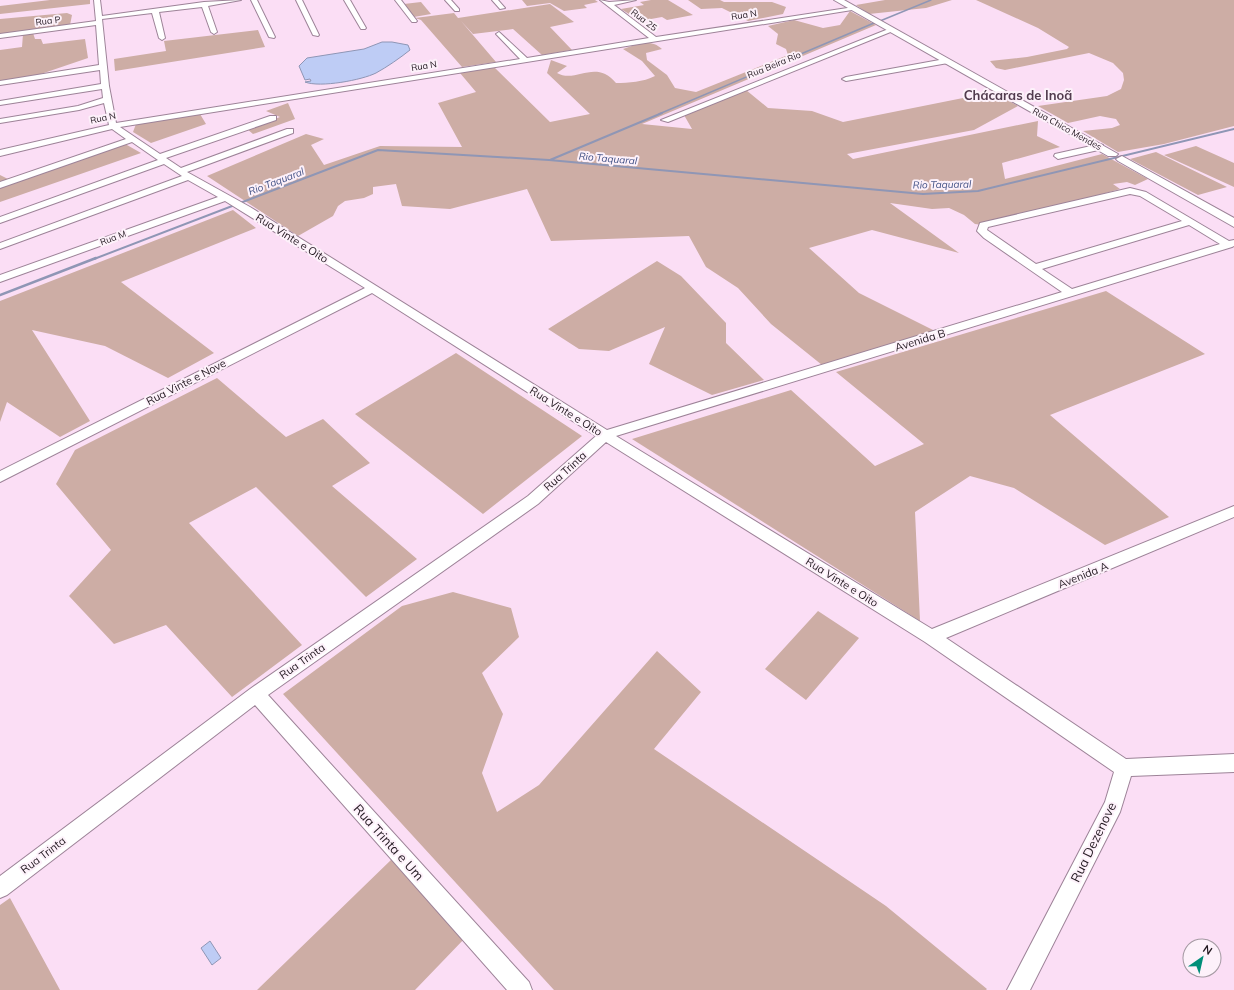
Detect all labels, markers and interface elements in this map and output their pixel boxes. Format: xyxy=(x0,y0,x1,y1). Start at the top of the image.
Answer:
street label: Rua 25 xyxy=(629,6,660,33)
street label: Rua N xyxy=(730,7,758,22)
street label: Rua P xyxy=(35,14,61,27)
street label: Rua Beira Rio xyxy=(745,49,802,80)
street label: Rua N xyxy=(410,58,438,73)
district label: Chácaras de Inoã xyxy=(964,87,1072,103)
street label: Rua Chico Mendes xyxy=(1031,105,1104,152)
street label: Rua N xyxy=(89,109,117,126)
water label: Rio Taquaral xyxy=(578,149,638,168)
water label: Rio Taquaral xyxy=(246,165,306,198)
water label: Rio Taquaral xyxy=(913,177,972,192)
street label: Rua Vinte e Oito xyxy=(253,210,331,266)
street label: Rua M xyxy=(98,228,127,247)
street label: Avenida B xyxy=(893,326,947,354)
street label: Rua Vinte e Nove xyxy=(144,356,228,408)
street label: Rua Vinte e Oito xyxy=(527,383,605,439)
street label: Rua Trinta xyxy=(541,448,589,494)
street label: Rua Vinte e Oito xyxy=(803,554,881,610)
street label: Avenida A xyxy=(1056,559,1110,591)
street label: Rua Trinta xyxy=(276,640,328,682)
street label: Rua Dezenove xyxy=(1067,799,1119,885)
street label: Rua Trinta e Um xyxy=(351,801,427,883)
street label: Rua Trinta xyxy=(18,834,68,876)
north arrow xyxy=(1182,938,1222,978)
text: N xyxy=(1200,942,1215,958)

